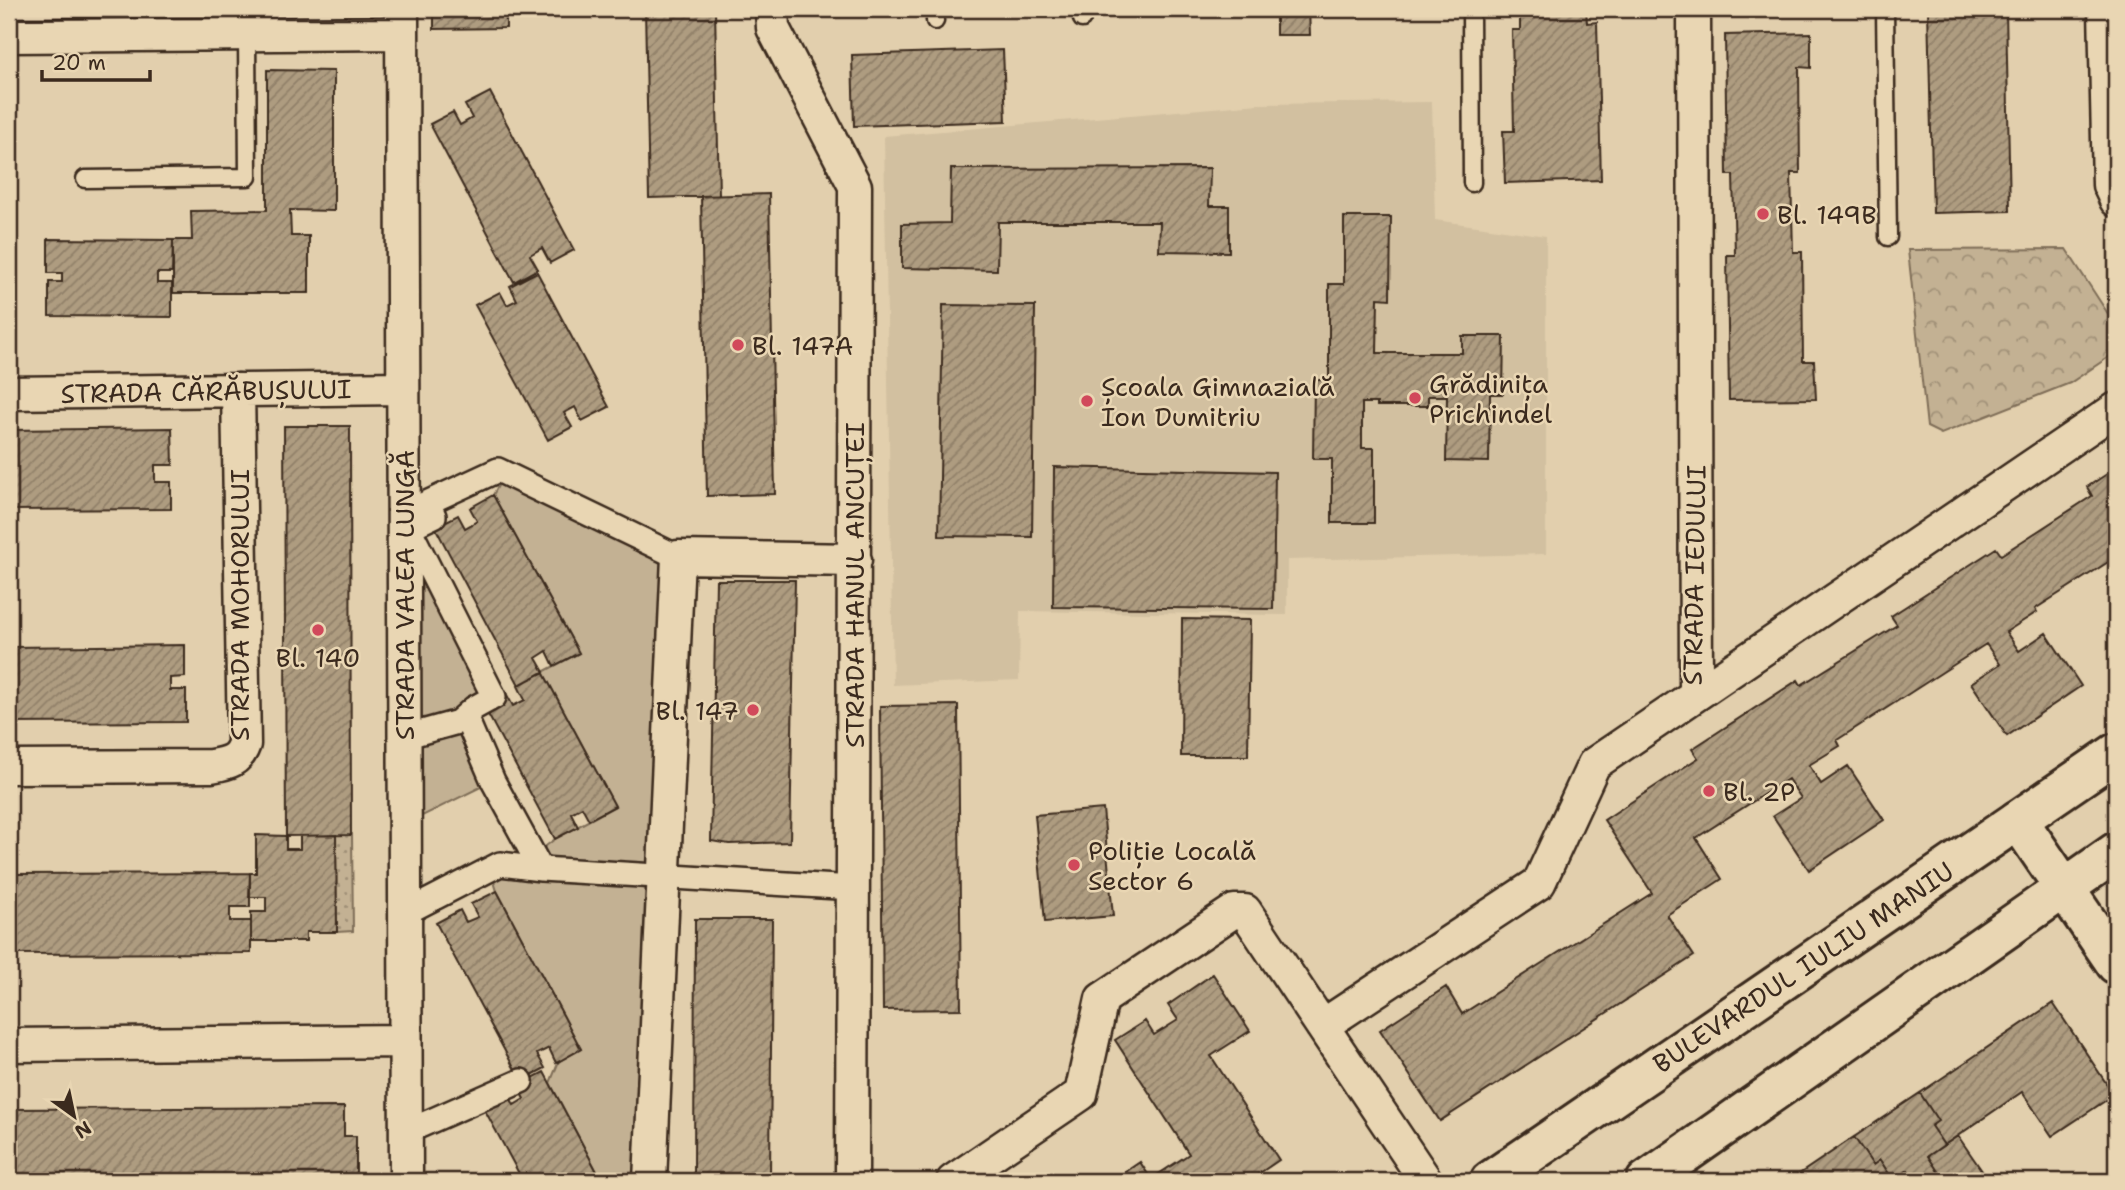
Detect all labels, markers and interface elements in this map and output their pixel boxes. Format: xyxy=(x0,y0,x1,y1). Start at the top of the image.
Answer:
scale bar xyxy=(42,38,150,82)
text: 20 m xyxy=(52,49,106,77)
place label: Bl. 149B xyxy=(1777,197,1877,232)
marker: Bl. 149B xyxy=(1755,206,1771,222)
place label: Bl. 147A xyxy=(752,328,853,363)
marker: Bl. 147A xyxy=(730,337,746,353)
place label: Grădinița Prichindel xyxy=(1429,366,1552,431)
place label: Școala Gimnazială Ion Dumitriu xyxy=(1101,369,1335,434)
street label: STRADA CĂRĂBUȘULUI xyxy=(60,371,352,412)
marker: Grădinița Prichindel xyxy=(1407,390,1423,406)
marker: Școala Gimnazială Ion Dumitriu xyxy=(1079,393,1095,409)
street label: STRADA HANUL ANCUȚEI xyxy=(837,422,873,748)
street label: STRADA VALEA LUNGĂ xyxy=(387,450,422,740)
street label: STRADA IEDULUI xyxy=(1675,464,1713,686)
street label: STRADA MOHORULUI xyxy=(222,469,257,741)
marker: Bl. 140 xyxy=(310,622,326,638)
place label: Bl. 140 xyxy=(275,640,361,675)
place label: Bl. 147 xyxy=(655,693,739,728)
marker: Bl. 147 xyxy=(745,702,761,718)
place label: Bl. 2P xyxy=(1723,774,1795,809)
marker: Bl. 2P xyxy=(1701,783,1717,799)
place label: Poliție Locală Sector 6 xyxy=(1088,833,1256,898)
street label: BULEVARDUL IULIU MANIU xyxy=(1646,853,1960,1081)
marker: Poliție Locală Sector 6 xyxy=(1066,857,1082,873)
north arrow xyxy=(38,1082,108,1152)
text: N xyxy=(70,1115,96,1144)

